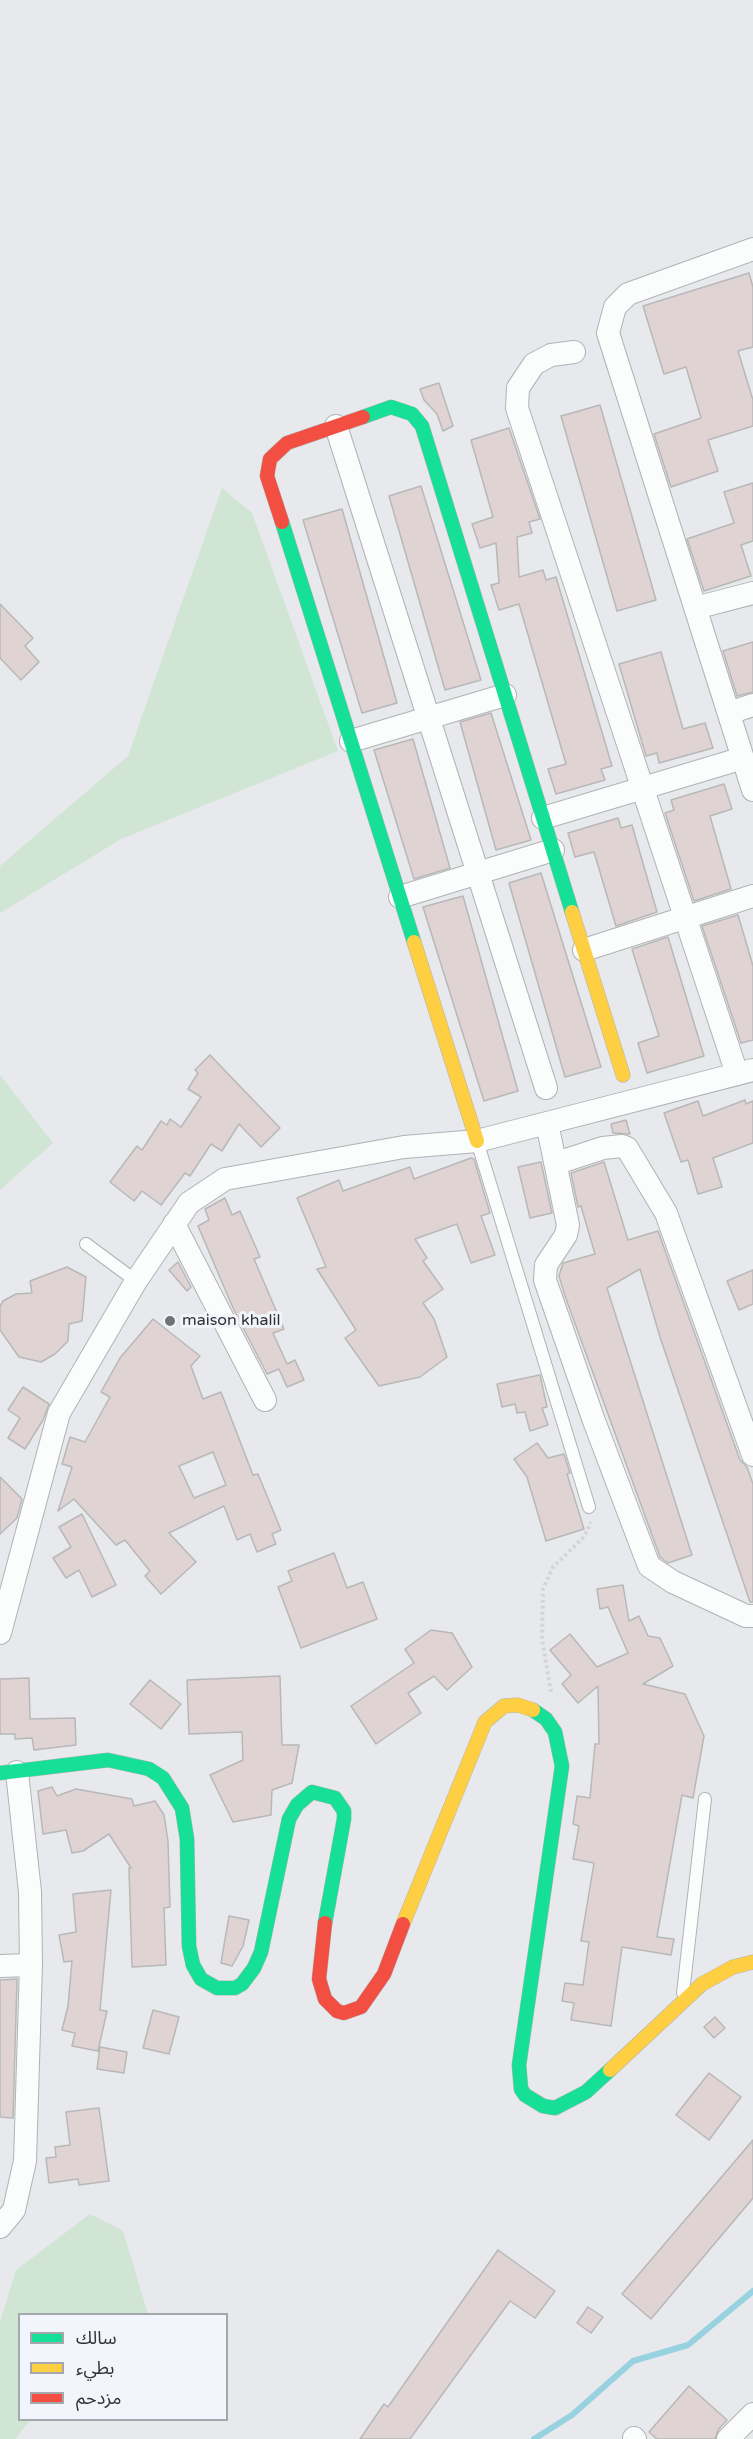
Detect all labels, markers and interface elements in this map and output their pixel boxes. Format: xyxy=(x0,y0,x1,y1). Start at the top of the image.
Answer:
place label: maison khalil xyxy=(182,1311,280,1331)
marker: maison khalil xyxy=(163,1314,177,1328)
legend xyxy=(18,2313,228,2421)
text: سالك xyxy=(76,2327,117,2349)
text: بطيء xyxy=(76,2357,114,2379)
text: مزدحم xyxy=(76,2387,121,2409)

